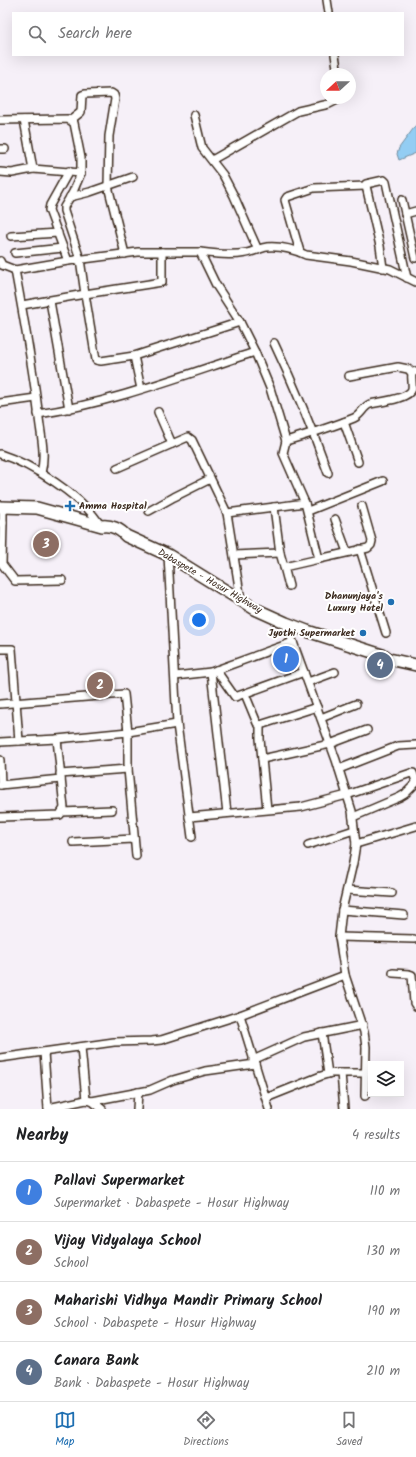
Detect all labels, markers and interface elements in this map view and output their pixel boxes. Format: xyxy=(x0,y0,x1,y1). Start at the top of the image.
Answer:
search box xyxy=(12,12,404,56)
text: Search here xyxy=(58,22,132,46)
icon: search xyxy=(26,23,48,45)
north arrow xyxy=(320,68,356,104)
place label: Amma Hospital xyxy=(79,498,147,514)
marker: Amma Hospital xyxy=(64,500,76,512)
pin: 3 xyxy=(33,529,59,559)
street label: Dabaspete - Hosur Highway xyxy=(155,544,266,618)
place label: Dhanunjaya's Luxury Hotel xyxy=(325,588,383,616)
marker: Dhanunjaya's Luxury Hotel xyxy=(386,597,396,607)
your location xyxy=(189,610,209,630)
place label: Jyothi Supermarket xyxy=(268,625,355,641)
marker: Jyothi Supermarket xyxy=(358,628,368,638)
pin: 1 xyxy=(273,644,299,674)
pin: 4 xyxy=(367,650,393,680)
pin: 2 xyxy=(87,670,113,700)
map controls xyxy=(368,1061,404,1097)
button: layers xyxy=(368,1061,404,1097)
text: Nearby xyxy=(16,1122,68,1149)
text: 4 results xyxy=(352,1125,400,1146)
text: Pallavi Supermarket xyxy=(54,1169,185,1193)
text: 1 xyxy=(27,1181,31,1202)
text: 110 m xyxy=(370,1181,400,1202)
text: Supermarket · Dabaspete - Hosur Highway xyxy=(54,1193,289,1214)
text: Vijay Vidyalaya School xyxy=(54,1229,201,1253)
text: 2 xyxy=(25,1241,33,1262)
text: 130 m xyxy=(366,1241,400,1262)
text: School xyxy=(54,1253,89,1274)
text: Maharishi Vidhya Mandir Primary School xyxy=(54,1289,322,1313)
text: 3 xyxy=(25,1301,33,1322)
text: 190 m xyxy=(368,1301,400,1322)
text: School · Dabaspete - Hosur Highway xyxy=(54,1313,256,1334)
text: Canara Bank xyxy=(54,1349,138,1373)
text: 4 xyxy=(25,1361,33,1382)
text: 210 m xyxy=(366,1361,400,1382)
text: Bank · Dabaspete - Hosur Highway xyxy=(54,1373,249,1394)
tab: Map xyxy=(54,1409,76,1451)
tab: Directions xyxy=(183,1409,229,1451)
tab: Saved xyxy=(336,1409,362,1451)

